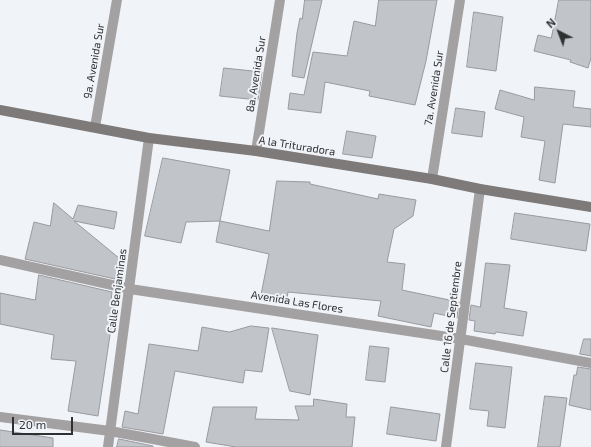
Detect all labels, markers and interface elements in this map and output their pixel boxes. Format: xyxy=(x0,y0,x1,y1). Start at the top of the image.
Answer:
north arrow xyxy=(539,12,579,52)
text: N xyxy=(543,15,558,30)
street label: 9a. Avenida Sur xyxy=(81,22,107,100)
street label: 8a. Avenida Sur xyxy=(243,35,269,113)
street label: 7a. Avenida Sur xyxy=(422,50,446,126)
street label: A la Trituradora xyxy=(258,133,336,159)
street label: Calle Benjaminas xyxy=(105,248,129,334)
street label: Calle 16 de Septiembre xyxy=(438,260,464,374)
street label: Avenida Las Flores xyxy=(250,288,344,316)
scale bar xyxy=(14,409,75,435)
text: 20 m xyxy=(19,417,46,431)

